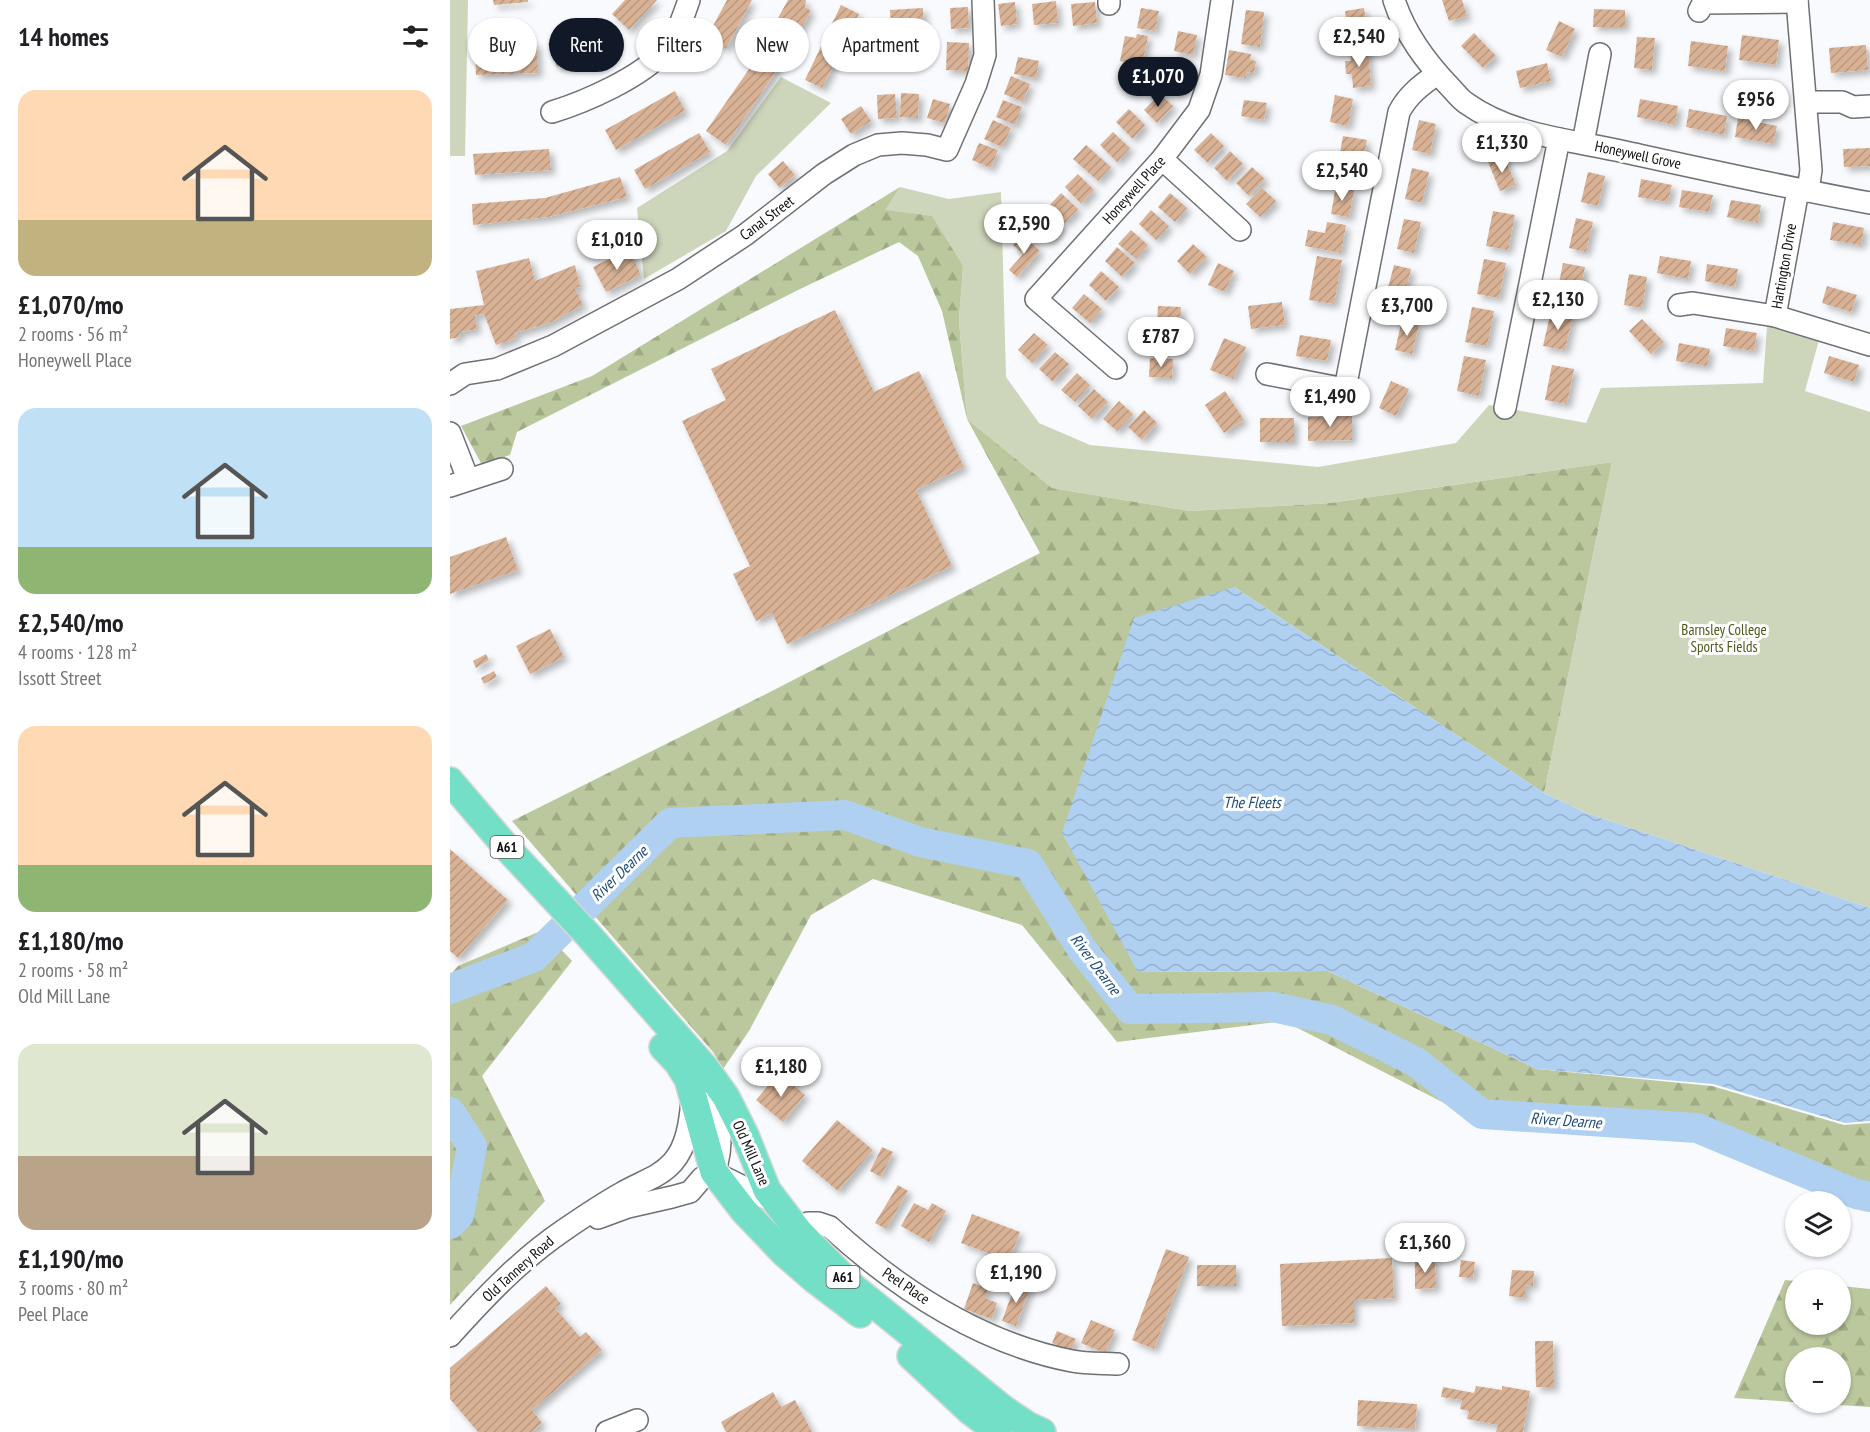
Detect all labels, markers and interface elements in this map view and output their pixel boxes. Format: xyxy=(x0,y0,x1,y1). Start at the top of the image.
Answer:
pin: £2,540 xyxy=(1310,17,1408,68)
chip: Buy xyxy=(468,18,537,72)
chip: Rent xyxy=(549,18,624,72)
chip: Filters xyxy=(636,18,723,72)
chip: New xyxy=(735,18,809,72)
chip: Apartment xyxy=(821,18,940,72)
text: 14 homes xyxy=(18,20,109,53)
icon: filters xyxy=(399,20,432,53)
text: £2,540 xyxy=(1333,23,1385,49)
pin: £1,070 xyxy=(1109,57,1207,108)
text: £1,070 xyxy=(1132,63,1184,89)
pin: £956 xyxy=(1720,80,1792,131)
text: £956 xyxy=(1737,86,1775,112)
pin: £1,330 xyxy=(1453,123,1551,174)
icon: home xyxy=(171,129,279,237)
text: £1,330 xyxy=(1476,129,1528,155)
street label: Honeywell Grove xyxy=(1593,136,1683,173)
pin: £2,540 xyxy=(1293,151,1391,202)
street label: Honeywell Place xyxy=(1098,152,1169,228)
text: £2,540 xyxy=(1316,157,1368,183)
street label: Canal Street xyxy=(736,191,798,244)
pin: £2,590 xyxy=(975,204,1073,255)
text: £2,590 xyxy=(998,210,1050,236)
pin: £1,010 xyxy=(568,220,666,271)
street label: Hartington Drive xyxy=(1767,222,1800,310)
text: £1,010 xyxy=(591,226,643,252)
pin: £2,130 xyxy=(1509,280,1607,331)
pin: £3,700 xyxy=(1358,286,1456,337)
text: £2,130 xyxy=(1532,286,1584,312)
text: £1,070/mo xyxy=(18,288,124,321)
text: £3,700 xyxy=(1381,292,1433,318)
pin: £787 xyxy=(1125,317,1197,368)
text: 2 rooms · 56 m² xyxy=(18,321,128,347)
text: £787 xyxy=(1142,323,1180,349)
text: Honeywell Place xyxy=(18,347,132,373)
pin: £1,490 xyxy=(1281,377,1379,428)
text: £1,490 xyxy=(1304,383,1356,409)
icon: home xyxy=(171,447,279,555)
text: £2,540/mo xyxy=(18,606,124,639)
park label: Barnsley College Sports Fields xyxy=(1681,620,1767,656)
text: 4 rooms · 128 m² xyxy=(18,639,137,665)
text: Issott Street xyxy=(18,665,101,691)
icon: home xyxy=(171,765,279,873)
water label: The Fleets xyxy=(1223,792,1282,812)
road number: A61 xyxy=(490,836,524,858)
water label: River Dearne xyxy=(586,840,653,905)
text: £1,180/mo xyxy=(18,924,124,957)
water label: River Dearne xyxy=(1067,930,1126,1000)
text: 2 rooms · 58 m² xyxy=(18,957,128,983)
text: Old Mill Lane xyxy=(18,983,110,1009)
pin: £1,180 xyxy=(732,1047,830,1098)
text: £1,180 xyxy=(755,1053,807,1079)
icon: home xyxy=(171,1083,279,1191)
water label: River Dearne xyxy=(1530,1108,1604,1133)
street label: Old Mill Lane xyxy=(729,1117,774,1188)
map controls xyxy=(1785,1191,1851,1413)
button: layers xyxy=(1785,1191,1851,1257)
pin: £1,360 xyxy=(1376,1223,1474,1274)
text: £1,360 xyxy=(1399,1229,1451,1255)
street label: Old Tannery Road xyxy=(478,1231,557,1306)
text: £1,190/mo xyxy=(18,1242,124,1275)
pin: £1,190 xyxy=(967,1253,1065,1304)
text: £1,190 xyxy=(990,1259,1042,1285)
street label: Peel Place xyxy=(879,1263,933,1308)
road number: A61 xyxy=(826,1266,860,1288)
button: + xyxy=(1785,1269,1851,1335)
text: 3 rooms · 80 m² xyxy=(18,1275,128,1301)
text: Peel Place xyxy=(18,1301,88,1327)
button: − xyxy=(1785,1347,1851,1413)

